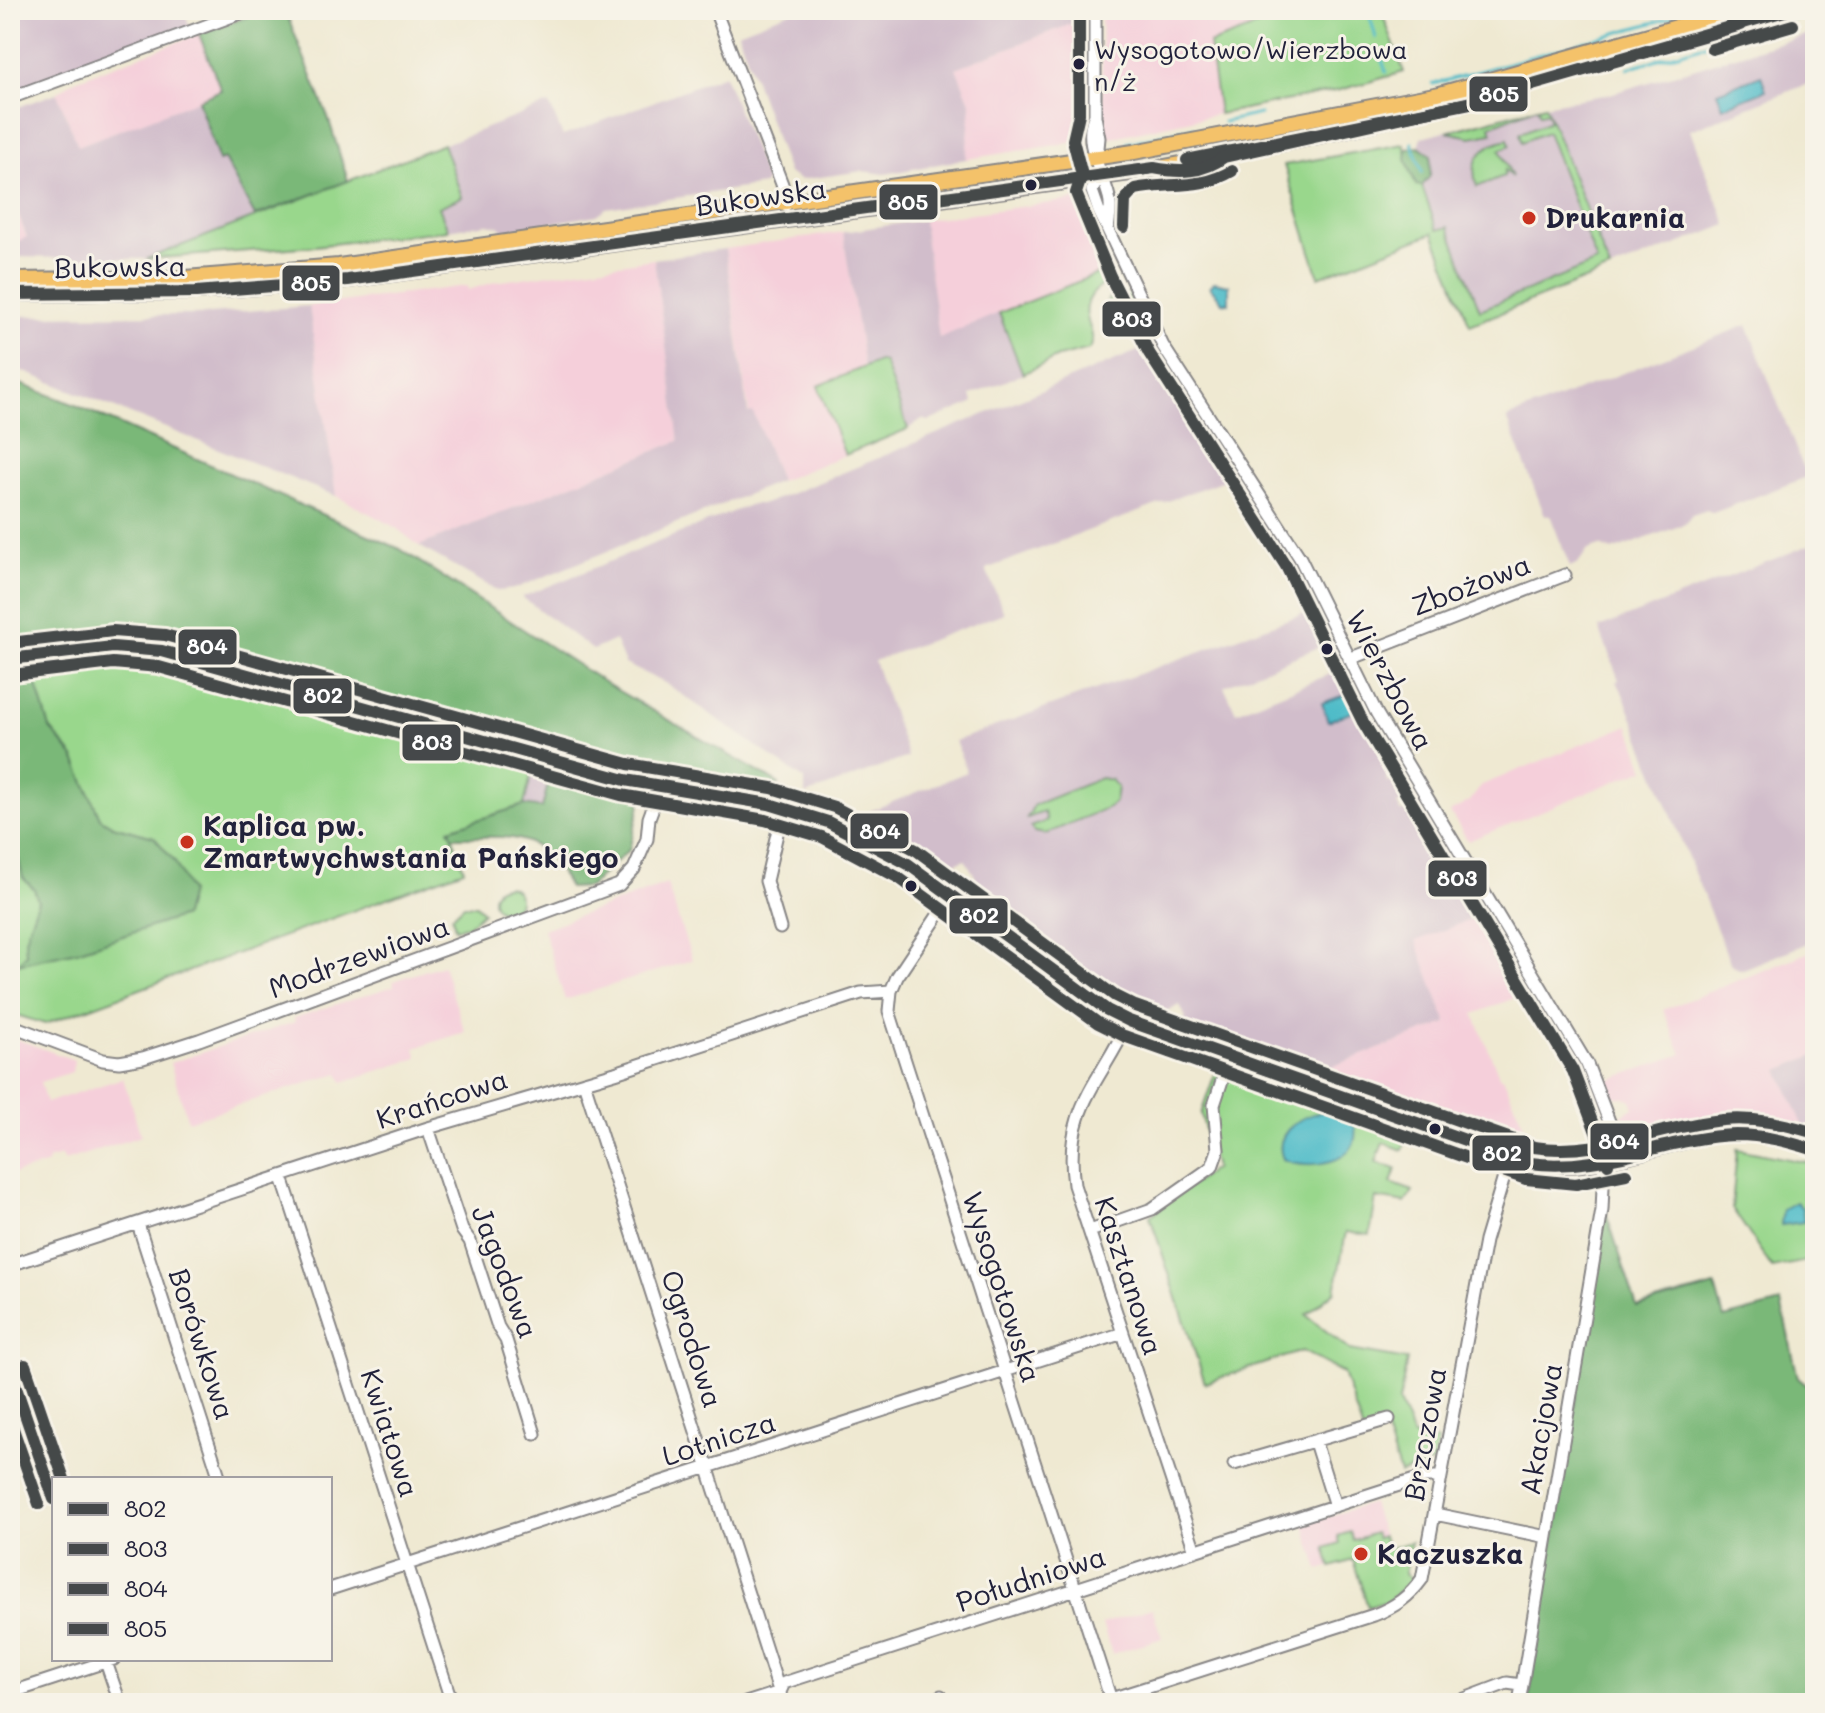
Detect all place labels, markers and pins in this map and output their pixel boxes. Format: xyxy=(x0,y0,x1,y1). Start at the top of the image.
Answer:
place label: Wysogotowo/Wierzbowa n/ż xyxy=(1094,32,1408,98)
marker: Wysogotowo/Wierzbowa n/ż xyxy=(1071,56,1087,72)
unlabelled marker xyxy=(1023,177,1039,193)
place label: Drukarnia xyxy=(1545,199,1685,235)
marker: Drukarnia xyxy=(1520,209,1538,227)
unlabelled marker xyxy=(1319,641,1335,657)
place label: Kaplica pw. Zmartwychwstania Pańskiego xyxy=(203,807,619,876)
marker: Kaplica pw. Zmartwychwstania Pańskiego xyxy=(178,833,196,851)
unlabelled marker xyxy=(903,878,919,894)
unlabelled marker xyxy=(1427,1121,1443,1137)
place label: Kaczuszka xyxy=(1377,1535,1523,1571)
marker: Kaczuszka xyxy=(1352,1545,1370,1563)

